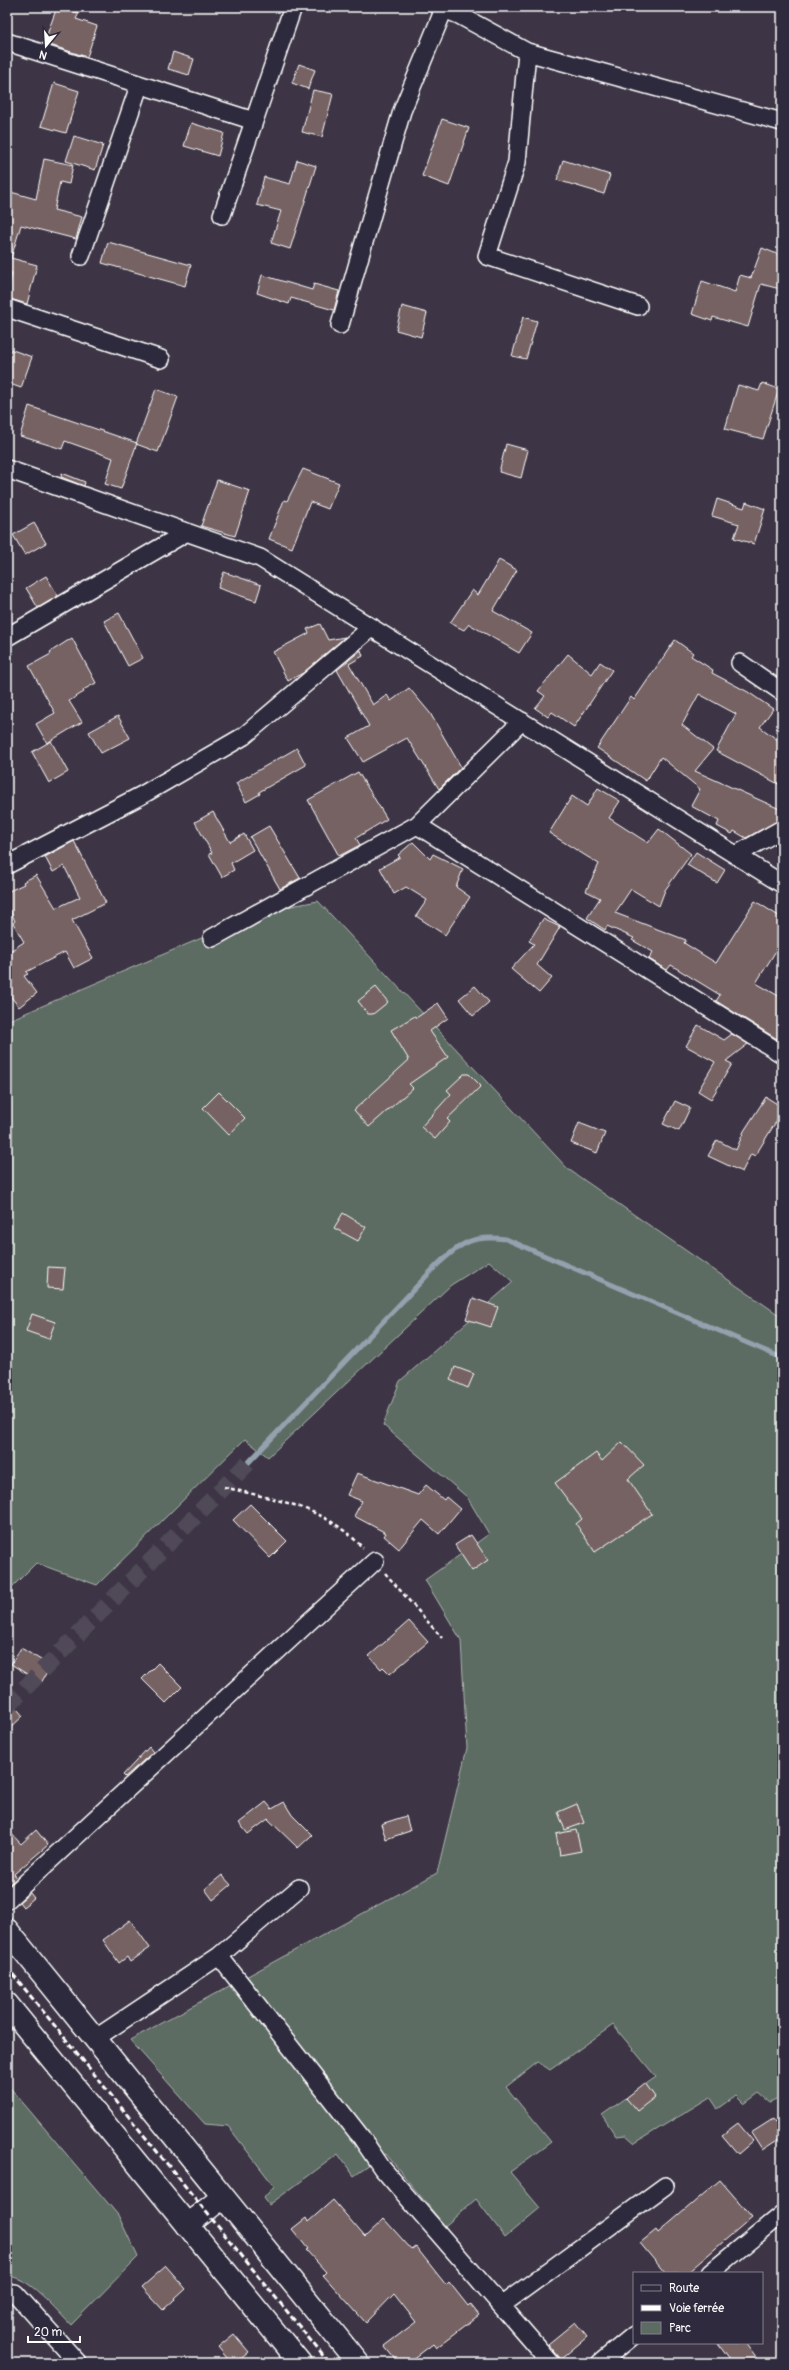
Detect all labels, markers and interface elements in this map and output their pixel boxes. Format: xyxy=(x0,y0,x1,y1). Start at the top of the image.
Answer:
north arrow xyxy=(26,26,66,66)
text: N xyxy=(37,48,49,62)
legend xyxy=(633,2272,763,2344)
text: Route xyxy=(669,2281,699,2296)
text: Voie ferrée xyxy=(669,2301,724,2316)
scale bar xyxy=(28,2318,80,2344)
text: Parc xyxy=(669,2321,691,2336)
text: 20 m xyxy=(34,2325,63,2340)

